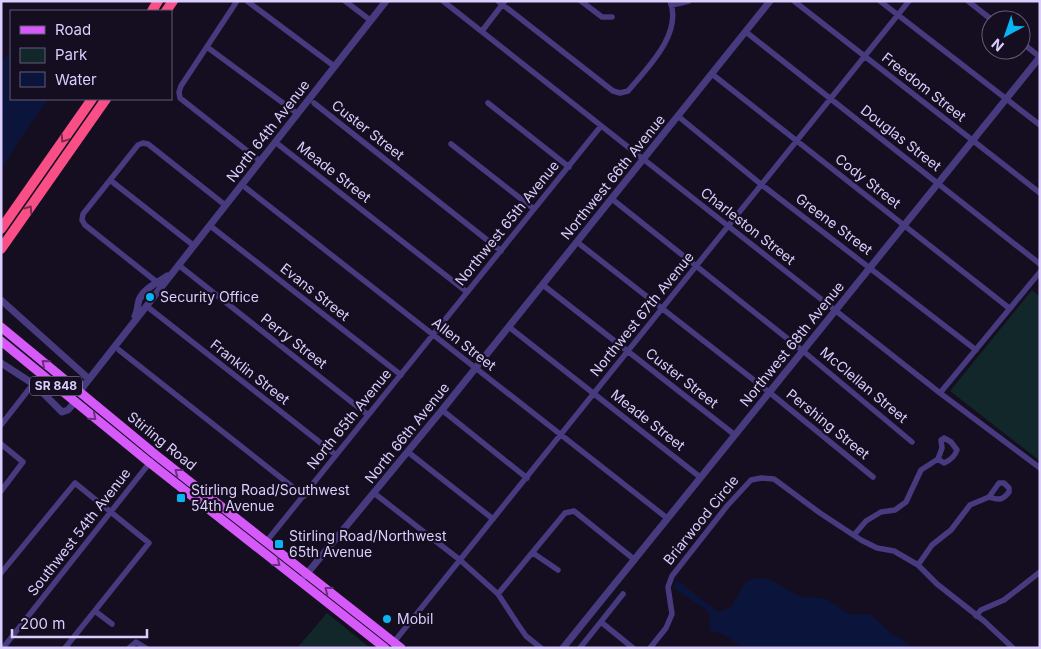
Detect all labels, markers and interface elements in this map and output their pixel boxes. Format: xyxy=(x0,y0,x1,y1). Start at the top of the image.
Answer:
legend xyxy=(10,10,172,100)
north arrow xyxy=(981,10,1031,60)
text: Road xyxy=(55,20,91,39)
text: N xyxy=(988,35,1007,55)
text: Park xyxy=(55,45,88,64)
street label: Freedom Street xyxy=(879,49,970,125)
text: Water xyxy=(55,70,97,89)
street label: North 64th Avenue xyxy=(222,76,313,185)
street label: Custer Street xyxy=(329,96,408,163)
street label: Douglas Street xyxy=(858,101,945,175)
street label: Northwest 66th Avenue xyxy=(557,111,668,243)
one-way arrow xyxy=(61,133,70,143)
street label: Meade Street xyxy=(294,138,375,206)
street label: Cody Street xyxy=(832,150,905,212)
street label: Northwest 65th Avenue xyxy=(451,157,562,289)
street label: Charleston Street xyxy=(698,183,799,268)
street label: Greene Street xyxy=(793,189,876,258)
one-way arrow xyxy=(23,206,32,215)
street label: Northwest 67th Avenue xyxy=(586,248,697,379)
street label: Evans Street xyxy=(277,259,354,324)
street label: Northwest 68th Avenue xyxy=(736,278,847,410)
place label: Security Office xyxy=(160,288,259,305)
marker: Security Office xyxy=(144,291,156,303)
street label: Perry Street xyxy=(258,309,331,372)
street label: Allen Street xyxy=(429,313,500,374)
street label: Franklin Street xyxy=(207,336,293,408)
street label: McClellan Street xyxy=(817,343,912,426)
street label: Custer Street xyxy=(643,344,722,411)
one-way arrow xyxy=(41,360,50,369)
street label: North 65th Avenue xyxy=(303,365,394,472)
road number: SR 848 xyxy=(30,376,82,396)
street label: North 66th Avenue xyxy=(361,379,452,486)
street label: Pershing Street xyxy=(783,385,873,462)
street label: Meade Street xyxy=(608,386,689,454)
street label: Stirling Road xyxy=(124,408,200,474)
one-way arrow xyxy=(87,411,96,419)
street label: Southwest 54th Avenue xyxy=(23,464,134,599)
one-way arrow xyxy=(175,469,184,477)
street label: Briarwood Circle xyxy=(659,472,742,568)
place label: Stirling Road/Southwest 54th Avenue xyxy=(191,481,350,514)
marker: Stirling Road/Southwest 54th Avenue xyxy=(175,492,187,504)
place label: Stirling Road/Northwest 65th Avenue xyxy=(289,527,447,560)
marker: Stirling Road/Northwest 65th Avenue xyxy=(273,538,285,550)
one-way arrow xyxy=(271,557,280,565)
one-way arrow xyxy=(325,587,334,596)
scale bar xyxy=(12,606,148,638)
place label: Mobil xyxy=(397,610,433,627)
marker: Mobil xyxy=(381,613,393,625)
text: 200 m xyxy=(20,614,65,633)

